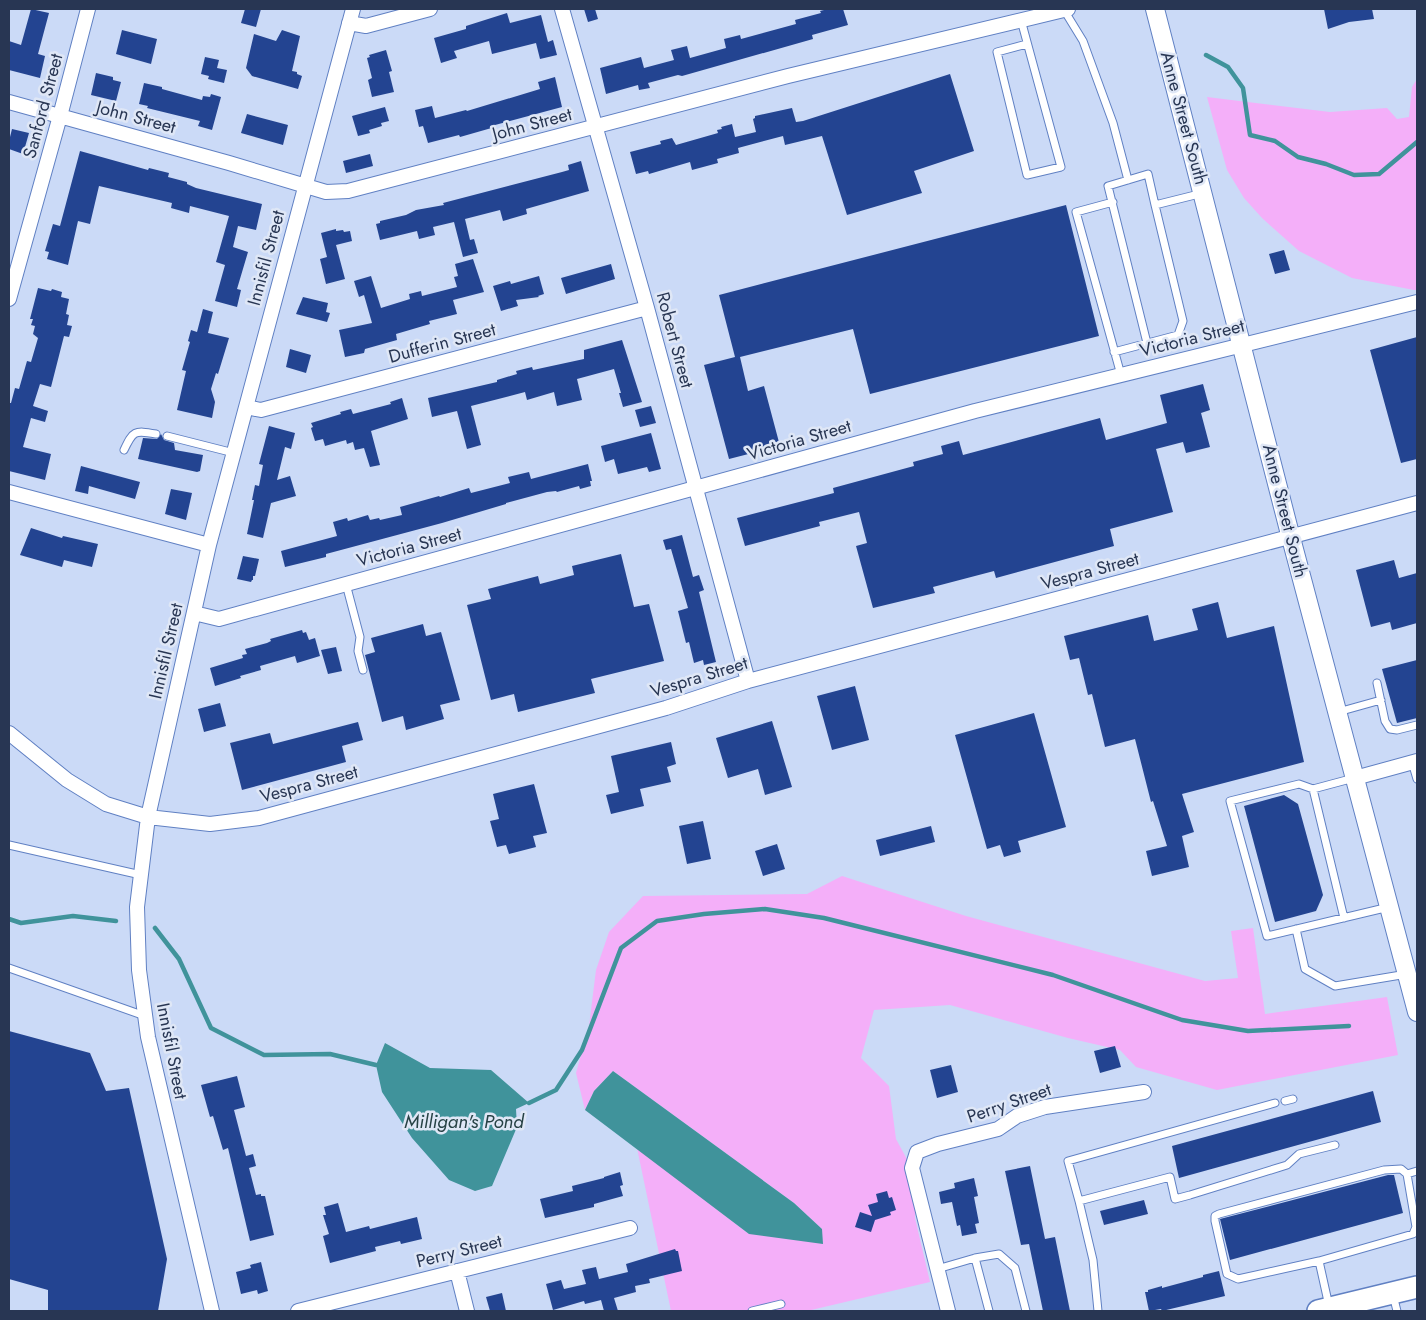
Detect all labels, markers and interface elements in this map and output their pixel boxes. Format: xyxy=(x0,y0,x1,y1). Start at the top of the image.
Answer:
street label: Anne Street South xyxy=(1154,49,1214,187)
street label: Sanford Street xyxy=(17,50,70,161)
street label: John Street xyxy=(91,93,179,140)
street label: John Street xyxy=(487,101,575,148)
street label: Innisfil Street xyxy=(241,207,291,308)
street label: Robert Street xyxy=(650,289,700,391)
street label: Victoria Street xyxy=(1137,312,1248,364)
street label: Dufferin Street xyxy=(386,316,499,370)
street label: Victoria Street xyxy=(744,413,855,467)
street label: Anne Street South xyxy=(1256,442,1314,580)
street label: Victoria Street xyxy=(354,520,465,573)
street label: Vespra Street xyxy=(1038,545,1143,597)
street label: Innisfil Street xyxy=(142,600,190,701)
street label: Vespra Street xyxy=(647,650,751,704)
street label: Vespra Street xyxy=(257,758,362,810)
street label: Innisfil Street xyxy=(150,1001,194,1102)
street label: Perry Street xyxy=(963,1076,1055,1130)
water label: Milligan's Pond xyxy=(404,1108,525,1135)
street label: Perry Street xyxy=(413,1228,505,1274)

